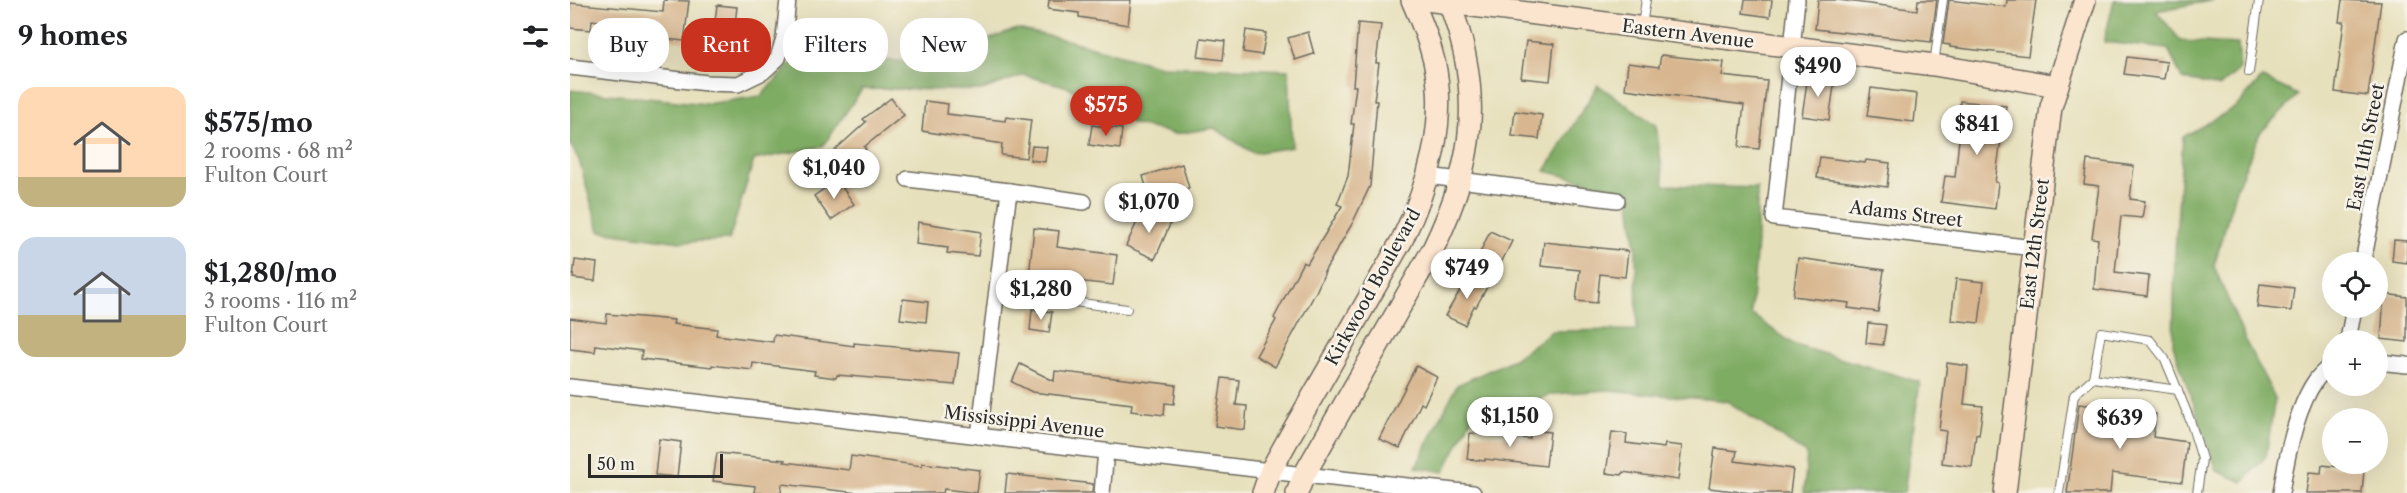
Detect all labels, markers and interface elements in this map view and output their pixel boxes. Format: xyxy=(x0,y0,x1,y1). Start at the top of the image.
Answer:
street label: Eastern Avenue xyxy=(1621,15,1755,53)
chip: Buy xyxy=(588,18,669,72)
chip: Rent xyxy=(681,18,771,72)
chip: Filters xyxy=(783,18,888,72)
chip: New xyxy=(900,18,988,72)
text: 9 homes xyxy=(18,20,128,52)
icon: filters xyxy=(519,20,552,53)
pin: $490 xyxy=(1782,47,1854,98)
text: $490 xyxy=(1794,54,1842,78)
street label: East 11th Street xyxy=(2343,81,2389,213)
pin: $575 xyxy=(1070,86,1142,137)
text: $575 xyxy=(1084,93,1128,117)
pin: $841 xyxy=(1941,105,2013,156)
text: $575/mo xyxy=(204,107,313,139)
icon: home xyxy=(66,111,138,183)
text: $841 xyxy=(1955,112,1999,136)
text: 2 rooms · 68 m² xyxy=(204,139,353,163)
pin: $1,040 xyxy=(785,149,883,200)
text: $1,040 xyxy=(803,156,865,180)
text: Fulton Court xyxy=(204,163,328,187)
street label: East 12th Street xyxy=(2016,176,2054,311)
pin: $1,070 xyxy=(1100,183,1198,234)
text: $1,070 xyxy=(1118,190,1180,214)
street label: Adams Street xyxy=(1847,196,1965,232)
street label: Kirkwood Boulevard xyxy=(1321,205,1425,369)
pin: $749 xyxy=(1431,249,1503,300)
map controls xyxy=(2322,252,2388,474)
button: locate xyxy=(2322,252,2388,318)
text: $749 xyxy=(1445,256,1489,280)
text: $1,280/mo xyxy=(204,257,337,289)
icon: home xyxy=(66,261,138,333)
pin: $1,280 xyxy=(992,270,1090,321)
text: $1,280 xyxy=(1010,277,1072,301)
text: 3 rooms · 116 m² xyxy=(204,289,357,313)
text: Fulton Court xyxy=(204,313,328,337)
button: + xyxy=(2322,330,2388,396)
pin: $1,150 xyxy=(1461,397,1559,448)
pin: $639 xyxy=(2084,399,2156,450)
street label: Mississippi Avenue xyxy=(942,401,1106,443)
text: $1,150 xyxy=(1481,404,1539,428)
text: $639 xyxy=(2097,406,2143,430)
button: − xyxy=(2322,408,2388,474)
scale bar xyxy=(588,451,723,478)
text: 50 m xyxy=(597,454,635,474)

